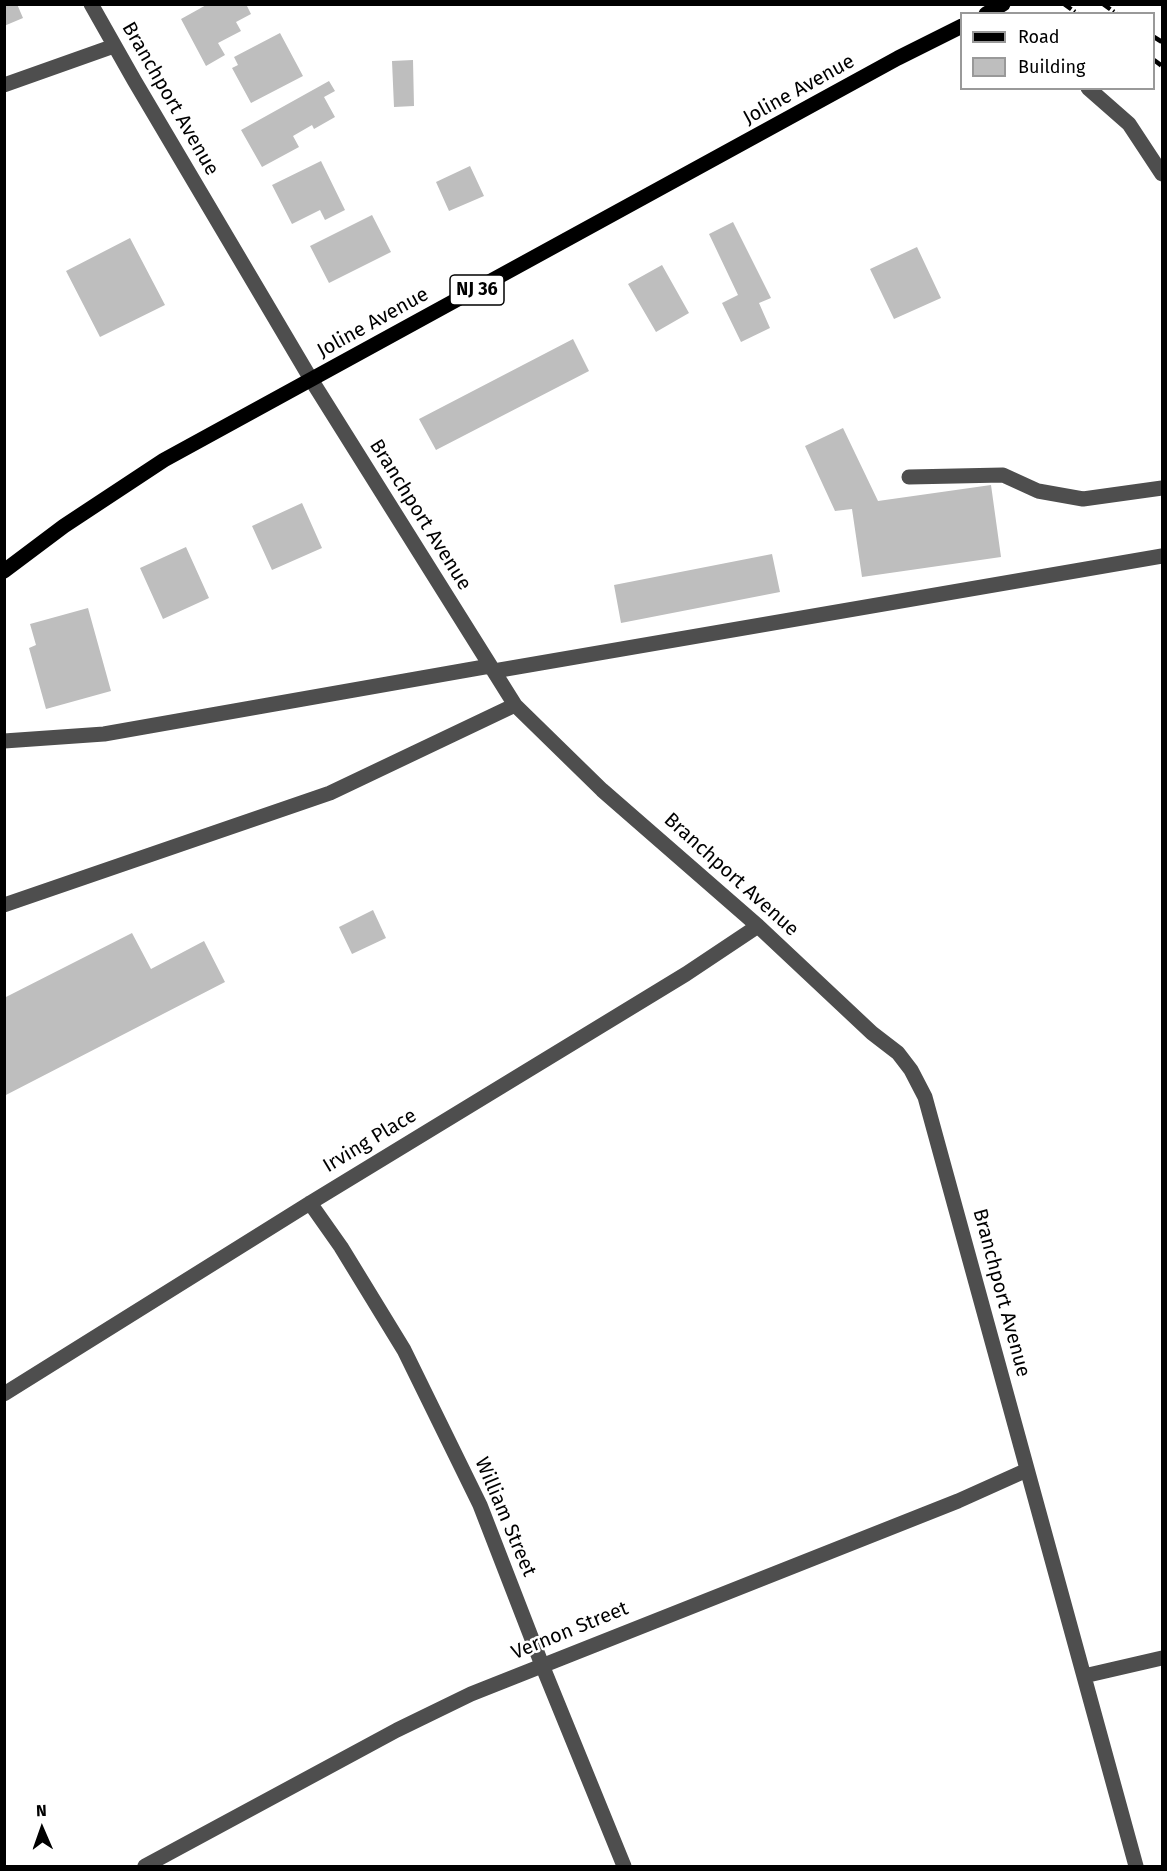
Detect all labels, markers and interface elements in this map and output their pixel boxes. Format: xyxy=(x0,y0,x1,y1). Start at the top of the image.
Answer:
legend xyxy=(960,12,1155,90)
street label: Branchport Avenue xyxy=(116,18,224,180)
text: Road xyxy=(1018,26,1060,48)
street label: Joline Avenue xyxy=(739,50,859,130)
text: Building xyxy=(1018,56,1085,78)
road number: NJ 36 xyxy=(450,275,504,305)
street label: Joline Avenue xyxy=(313,283,433,363)
street label: Branchport Avenue xyxy=(364,435,476,595)
street label: Branchport Avenue xyxy=(659,808,803,942)
street label: Irving Place xyxy=(319,1104,421,1178)
street label: Branchport Avenue xyxy=(967,1206,1035,1380)
street label: William Street xyxy=(469,1454,541,1580)
street label: Vernon Street xyxy=(508,1597,632,1665)
north arrow xyxy=(12,1799,72,1859)
text: N xyxy=(36,1801,47,1820)

